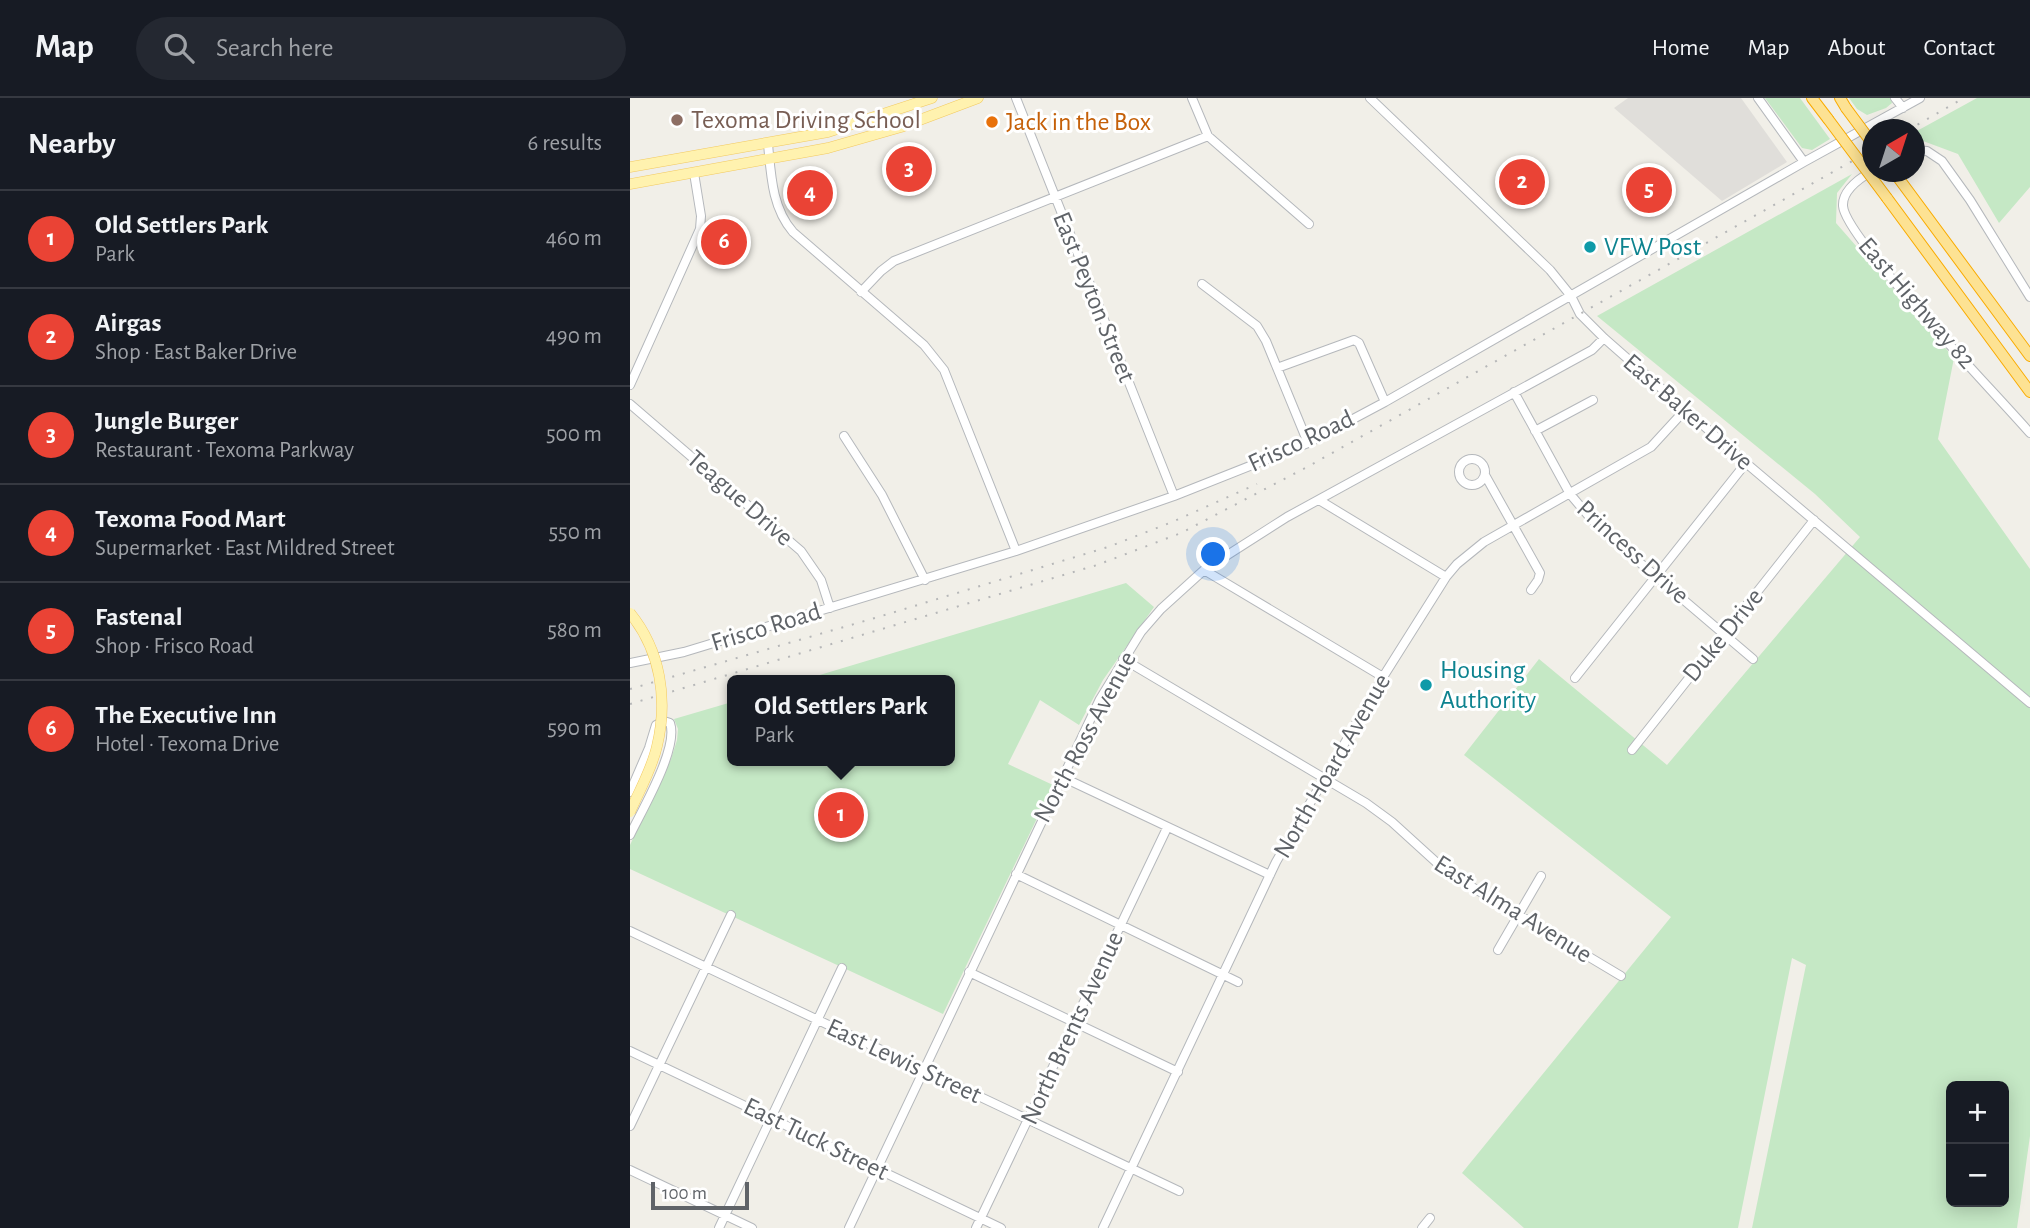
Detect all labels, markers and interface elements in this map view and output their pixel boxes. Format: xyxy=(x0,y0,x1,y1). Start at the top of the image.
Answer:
search box xyxy=(136,17,626,80)
icon: search xyxy=(160,29,198,67)
text: Map xyxy=(35,31,94,64)
text: Search here xyxy=(216,35,334,61)
text: Home xyxy=(1652,36,1710,60)
text: Map xyxy=(1748,36,1790,60)
text: About xyxy=(1828,36,1885,60)
text: Contact xyxy=(1923,36,1995,60)
place label: Texoma Driving School xyxy=(691,107,921,133)
place label: Jack in the Box xyxy=(1006,109,1151,135)
marker: Texoma Driving School xyxy=(669,112,685,128)
marker: Jack in the Box xyxy=(984,114,1000,130)
north arrow xyxy=(1862,119,1925,182)
text: Nearby xyxy=(28,129,116,159)
text: 6 results xyxy=(528,132,602,155)
pin: 3 xyxy=(886,143,932,195)
pin: 2 xyxy=(1499,156,1545,208)
pin: 5 xyxy=(1626,164,1672,216)
pin: 4 xyxy=(787,167,833,219)
street label: East Peyton Street xyxy=(1048,208,1140,386)
text: Old Settlers Park xyxy=(95,212,268,238)
pin: 6 xyxy=(701,216,747,268)
text: 1 xyxy=(47,227,55,250)
text: 460 m xyxy=(546,227,602,250)
street label: East Highway 82 xyxy=(1853,232,1981,374)
place label: VFW Post xyxy=(1604,234,1701,260)
marker: VFW Post xyxy=(1582,239,1598,255)
text: Park xyxy=(95,243,135,266)
text: Airgas xyxy=(95,310,162,336)
text: 2 xyxy=(46,325,56,348)
text: 490 m xyxy=(546,325,602,348)
text: Shop · East Baker Drive xyxy=(95,341,297,364)
street label: East Baker Drive xyxy=(1618,349,1758,475)
street label: Frisco Road xyxy=(1244,405,1358,477)
text: Jungle Burger xyxy=(95,408,238,434)
text: 3 xyxy=(46,423,56,446)
text: 500 m xyxy=(546,423,602,446)
text: Restaurant · Texoma Parkway xyxy=(95,439,354,462)
street label: Teague Drive xyxy=(682,445,798,551)
street label: Princess Drive xyxy=(1572,495,1694,609)
text: Texoma Food Mart xyxy=(95,506,286,532)
text: 4 xyxy=(45,521,57,544)
text: 550 m xyxy=(548,521,602,544)
text: Supermarket · East Mildred Street xyxy=(95,537,395,560)
your location xyxy=(1196,537,1230,571)
street label: Duke Drive xyxy=(1678,583,1768,687)
street label: Frisco Road xyxy=(708,598,824,656)
text: Fastenal xyxy=(95,604,183,630)
text: 5 xyxy=(46,619,56,642)
text: 580 m xyxy=(547,619,602,642)
text: Shop · Frisco Road xyxy=(95,635,254,658)
street label: North Ross Avenue xyxy=(1029,647,1141,827)
place label: Housing Authority xyxy=(1440,657,1536,713)
street label: North Hoard Avenue xyxy=(1269,669,1395,863)
popup xyxy=(727,675,955,766)
marker: Housing Authority xyxy=(1418,677,1434,693)
text: Old Settlers Park xyxy=(754,693,928,719)
text: The Executive Inn xyxy=(95,702,277,728)
text: 6 xyxy=(45,717,57,740)
text: 590 m xyxy=(547,717,602,740)
text: Park xyxy=(754,724,794,747)
text: Hotel · Texoma Drive xyxy=(95,733,279,756)
pin: 1 xyxy=(818,789,864,841)
street label: East Alma Avenue xyxy=(1430,850,1596,968)
street label: North Brents Avenue xyxy=(1016,927,1128,1129)
street label: East Lewis Street xyxy=(823,1014,985,1108)
map controls xyxy=(1946,1081,2009,1207)
button: + xyxy=(1946,1081,2009,1144)
street label: East Tuck Street xyxy=(739,1093,893,1185)
button: − xyxy=(1946,1144,2009,1207)
scale bar xyxy=(651,1179,749,1211)
text: 100 m xyxy=(662,1184,707,1203)

